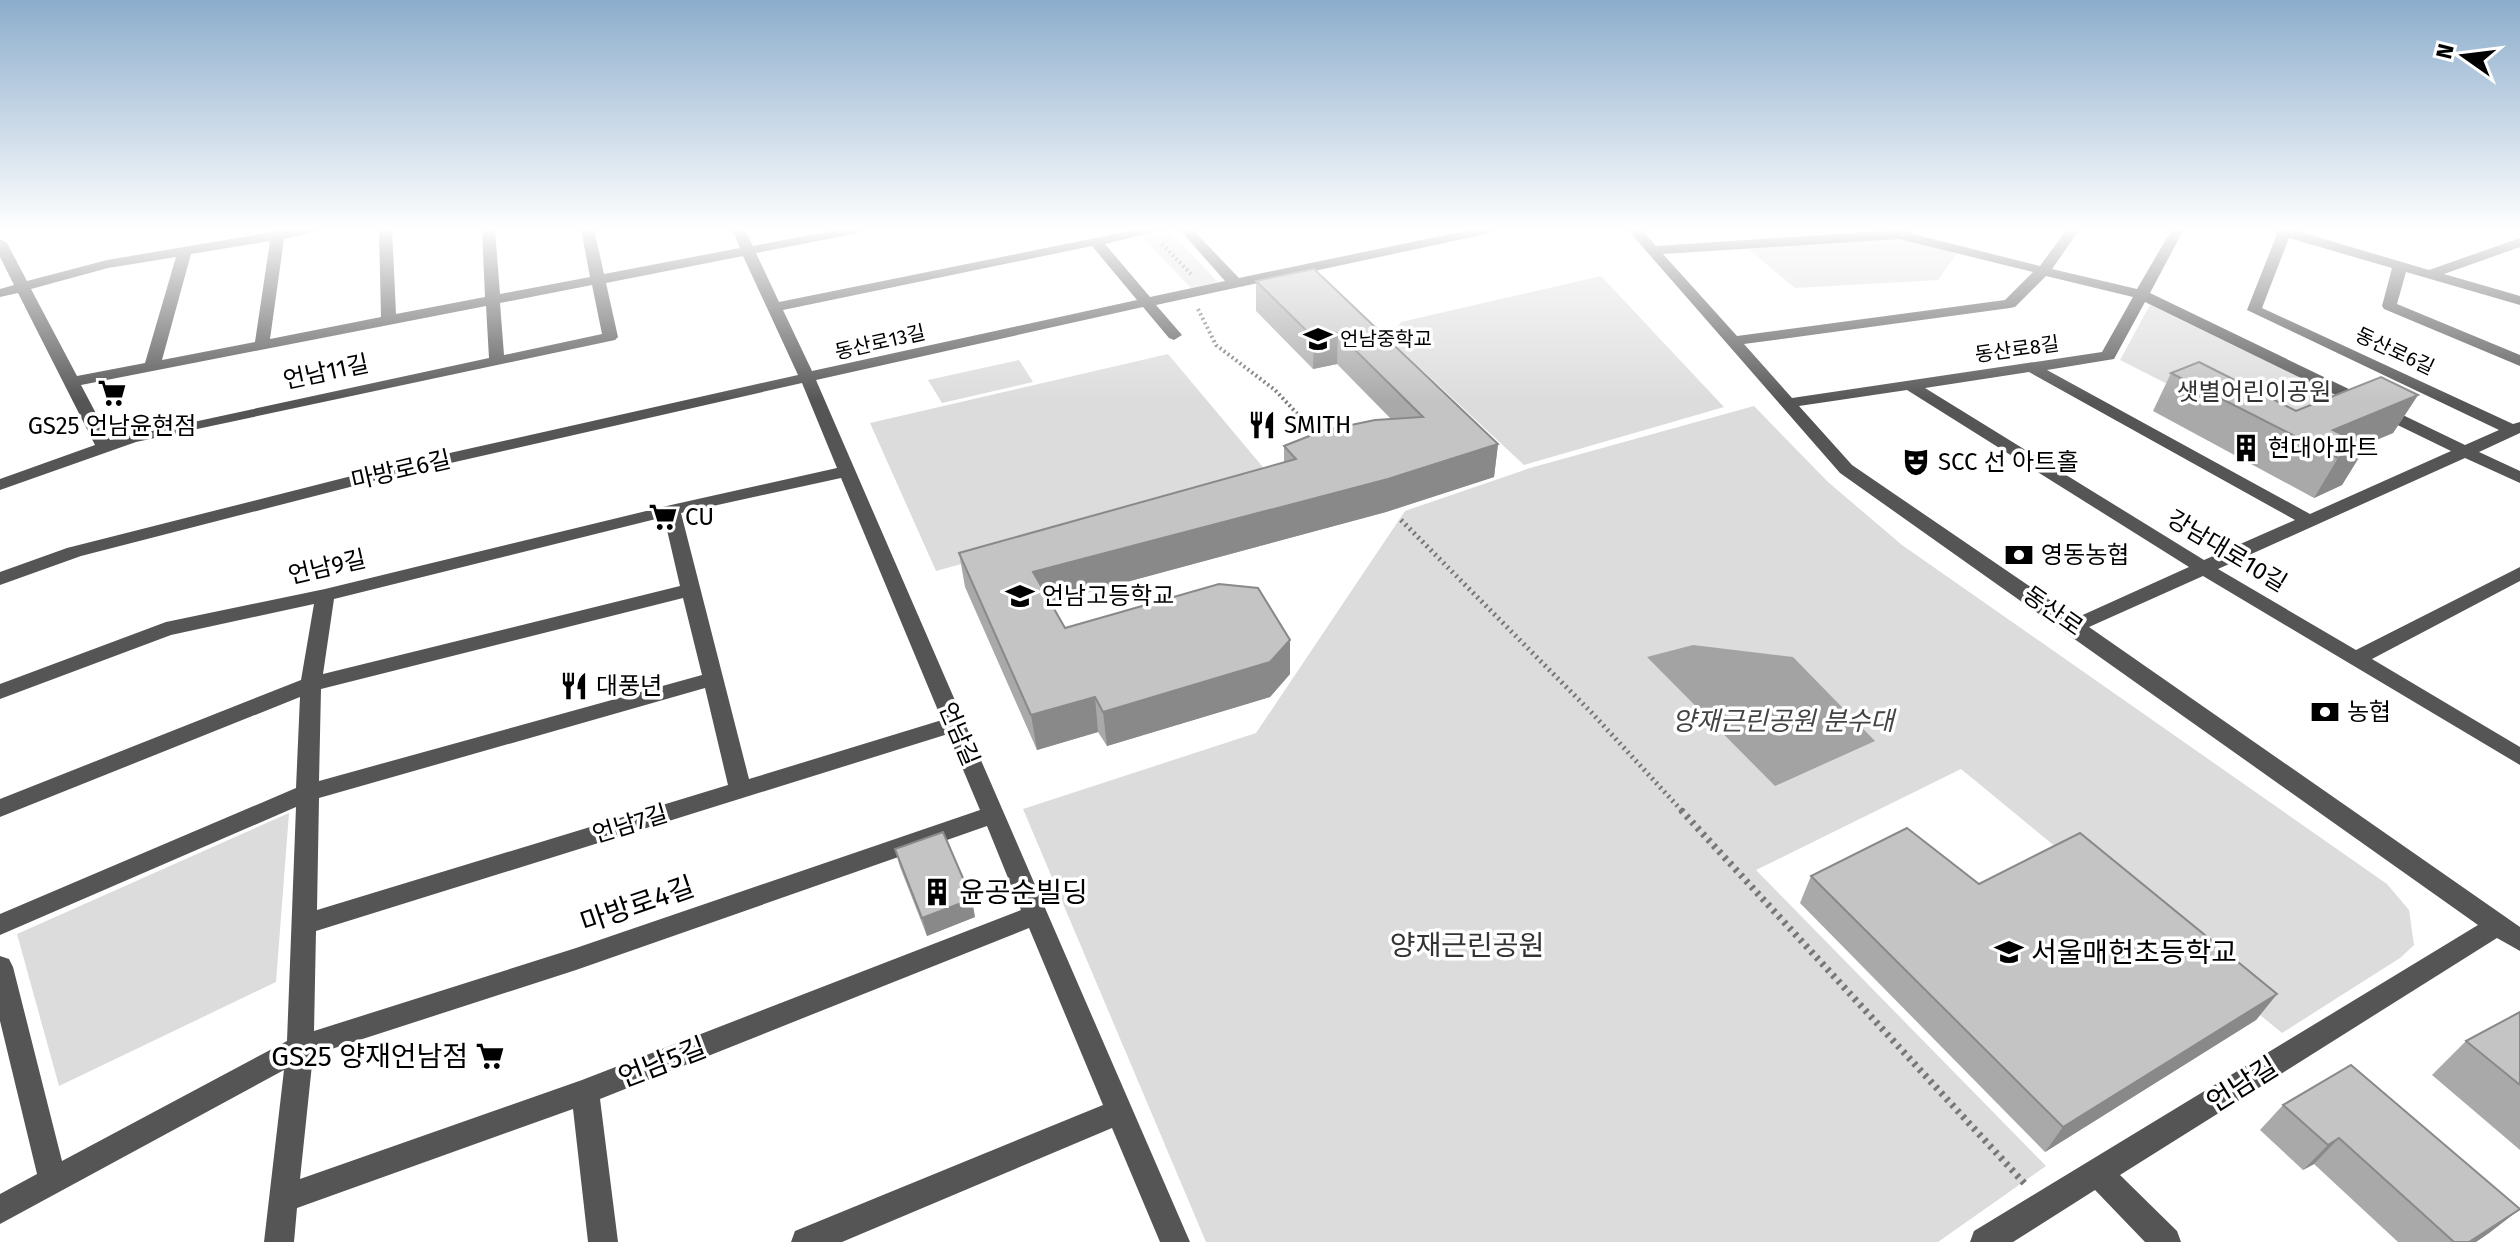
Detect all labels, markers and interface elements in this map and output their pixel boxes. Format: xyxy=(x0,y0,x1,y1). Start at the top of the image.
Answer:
north arrow xyxy=(2424,16,2504,96)
text: N xyxy=(2430,41,2460,62)
street label: 동산로13길 xyxy=(832,320,928,364)
street label: 동산로6길 xyxy=(2352,322,2438,380)
school or university icon: 언남중학교 xyxy=(1303,324,1333,354)
place label: 언남중학교 xyxy=(1340,327,1432,351)
street label: 동산로8길 xyxy=(1973,331,2061,367)
street label: 언남11길 xyxy=(281,349,371,395)
supermarket icon: GS25 언남윤현점 xyxy=(97,378,127,408)
park label: 샛별어린이공원 xyxy=(2177,378,2331,406)
restaurant icon: SMITH xyxy=(1247,410,1277,440)
place label: SMITH xyxy=(1284,411,1351,439)
place label: GS25 언남윤현점 xyxy=(28,412,196,440)
building icon: 현대아파트 xyxy=(2231,433,2261,463)
place label: 현대아파트 xyxy=(2268,434,2378,462)
street label: 마방로6길 xyxy=(349,445,453,495)
theatre icon: SCC 선 아트홀 xyxy=(1901,447,1931,477)
place label: SCC 선 아트홀 xyxy=(1938,448,2079,476)
supermarket icon: CU xyxy=(648,502,678,532)
place label: CU xyxy=(685,503,714,531)
street label: 강남대로10길 xyxy=(2162,504,2292,598)
bank icon: 영동농협 xyxy=(2004,540,2034,570)
place label: 영동농협 xyxy=(2041,541,2129,569)
street label: 언남9길 xyxy=(285,544,369,590)
school or university icon: 언남고등학교 xyxy=(1005,581,1035,611)
street label: 동산로 xyxy=(2018,581,2088,641)
place label: 언남고등학교 xyxy=(1042,582,1174,610)
restaurant icon: 대풍년 xyxy=(559,671,589,701)
place label: 대풍년 xyxy=(596,672,662,700)
bank icon: 농협 xyxy=(2310,697,2340,727)
street label: 언남길 xyxy=(933,698,985,770)
place label: 농협 xyxy=(2347,698,2391,726)
water label: 양재근린공원 분수대 xyxy=(1672,706,1897,737)
street label: 언남7길 xyxy=(589,799,671,849)
street label: 마방로4길 xyxy=(576,870,698,939)
place label: 윤공순빌딩 xyxy=(959,876,1088,909)
building icon: 윤공순빌딩 xyxy=(922,877,952,907)
park label: 양재근린공원 xyxy=(1390,929,1544,962)
place label: 서울매헌초등학교 xyxy=(2031,936,2237,969)
school or university icon: 서울매헌초등학교 xyxy=(1994,937,2024,967)
street label: 언남5길 xyxy=(614,1031,711,1094)
place label: GS25 양재언남점 xyxy=(271,1040,468,1073)
supermarket icon: GS25 양재언남점 xyxy=(475,1041,505,1071)
street label: 언남길 xyxy=(2201,1050,2284,1119)

